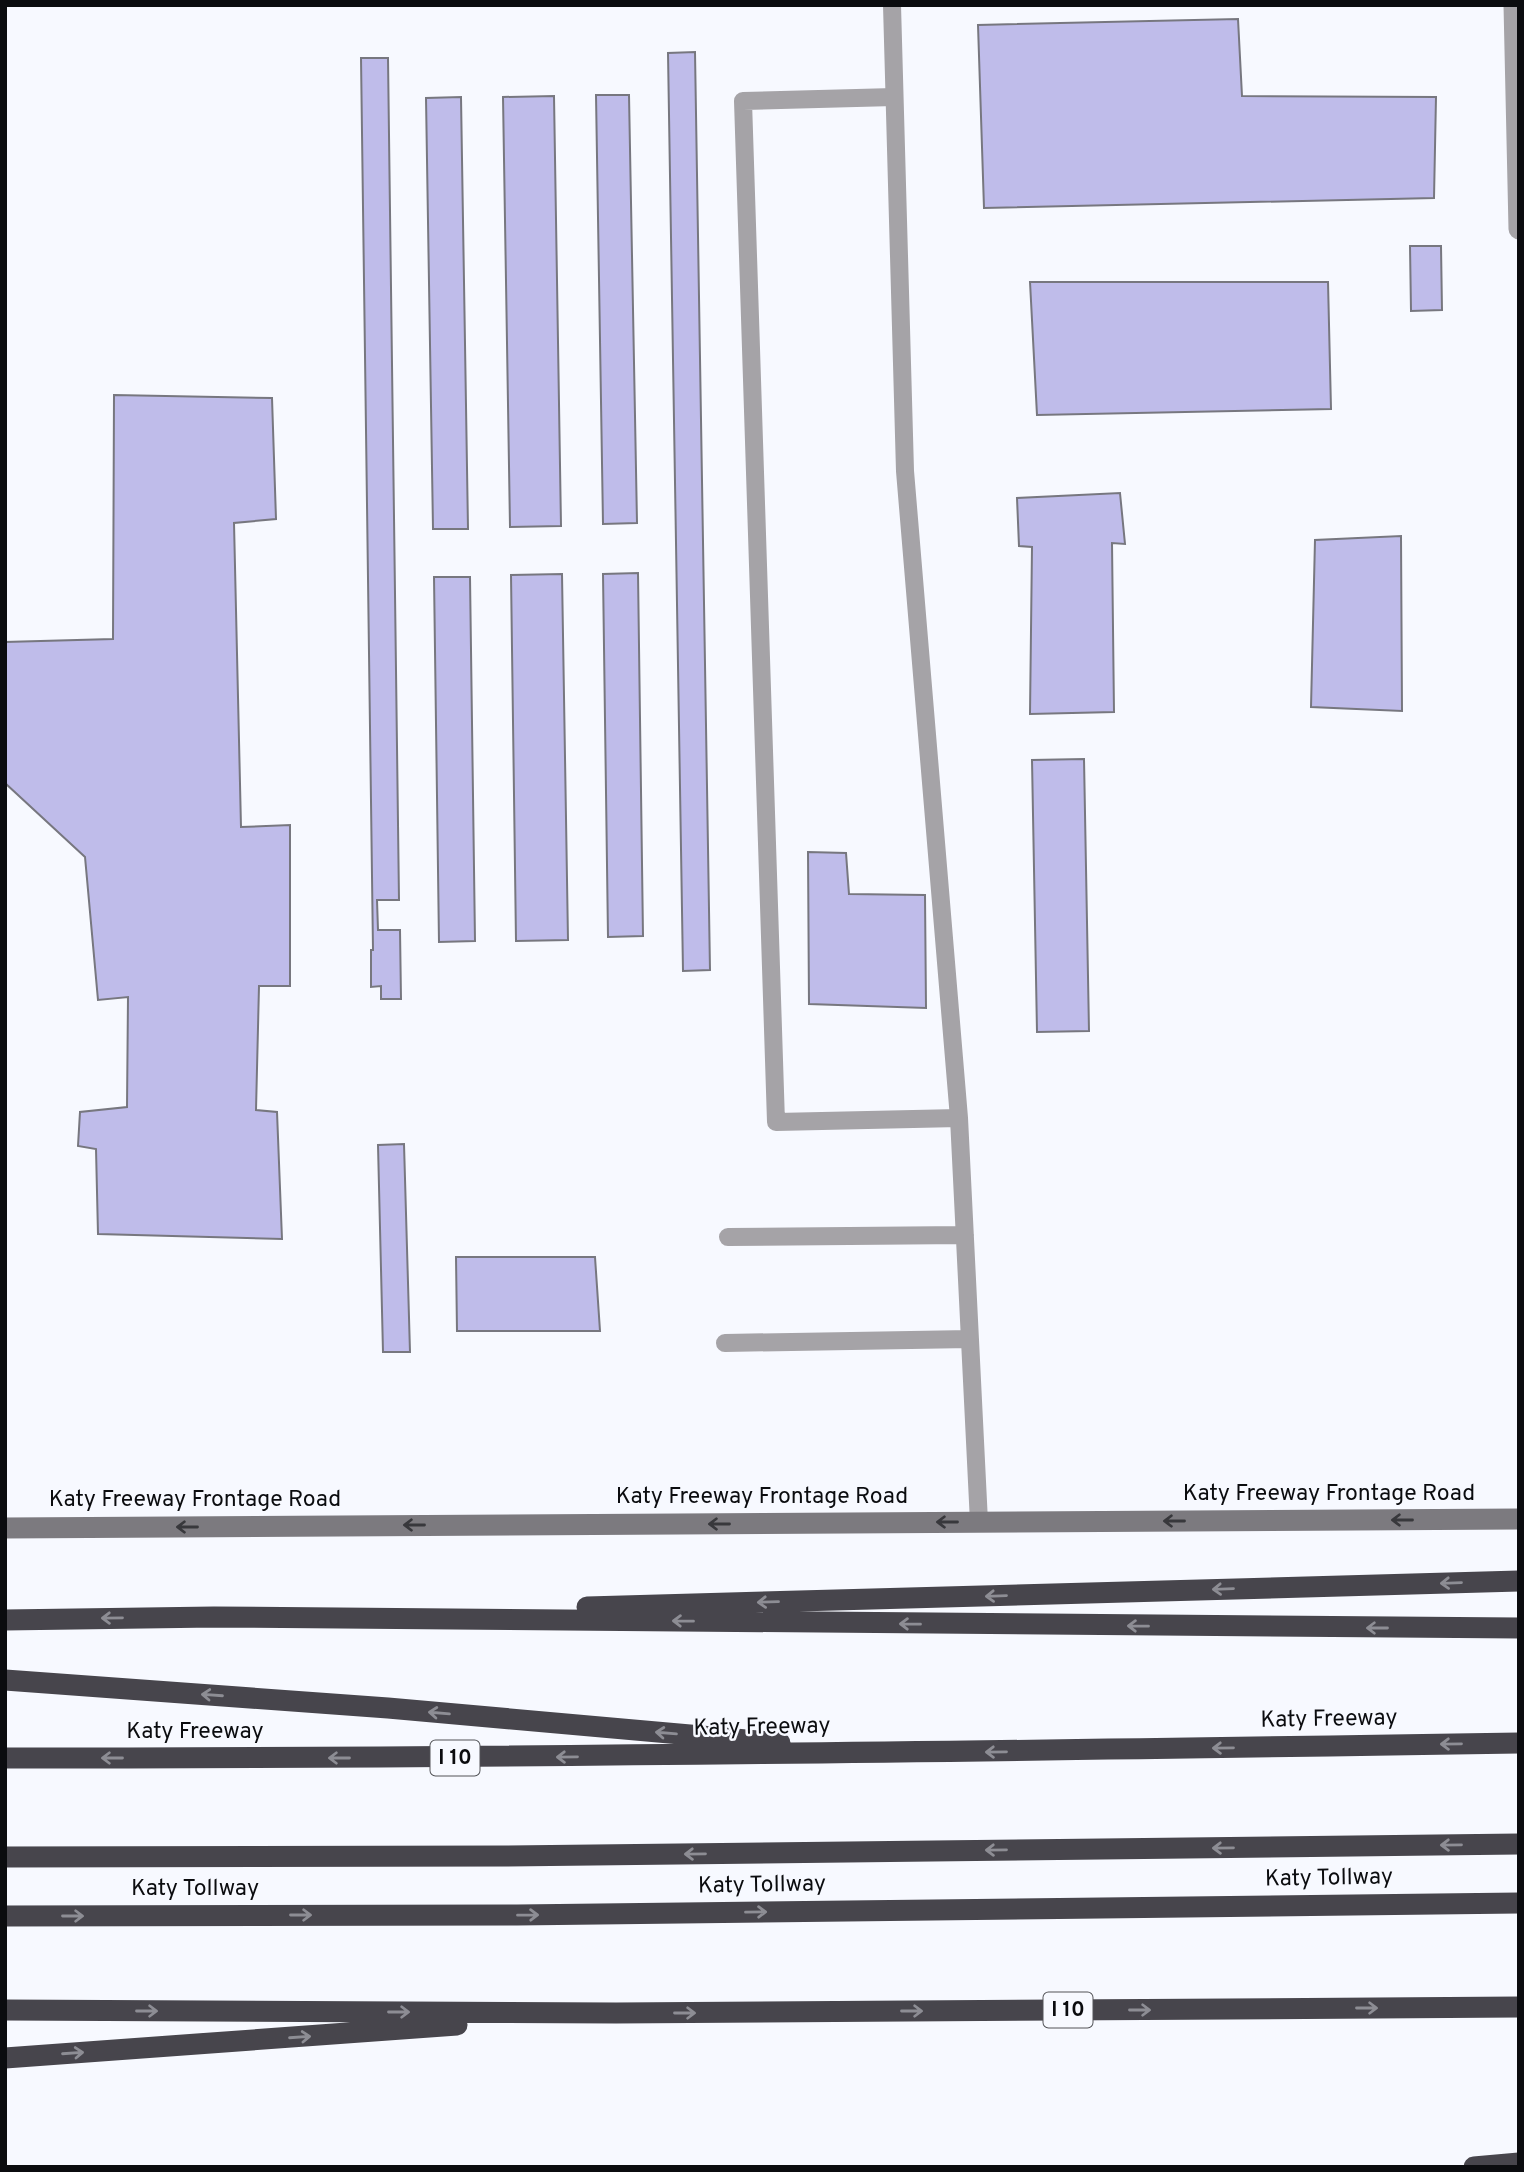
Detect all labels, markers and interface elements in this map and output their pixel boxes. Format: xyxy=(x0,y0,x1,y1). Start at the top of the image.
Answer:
street label: Katy Freeway Frontage Road xyxy=(1183,1480,1475,1509)
street label: Katy Freeway Frontage Road xyxy=(616,1483,908,1512)
street label: Katy Freeway Frontage Road xyxy=(49,1486,341,1515)
one-way arrow xyxy=(1390,1513,1413,1527)
one-way arrow xyxy=(1163,1514,1186,1528)
one-way arrow xyxy=(935,1516,958,1529)
one-way arrow xyxy=(708,1517,731,1531)
one-way arrow xyxy=(403,1519,426,1532)
one-way arrow xyxy=(175,1520,198,1534)
one-way arrow xyxy=(1439,1577,1462,1590)
one-way arrow xyxy=(1212,1583,1235,1596)
one-way arrow xyxy=(984,1589,1007,1602)
one-way arrow xyxy=(757,1595,780,1609)
one-way arrow xyxy=(101,1612,124,1625)
one-way arrow xyxy=(672,1615,695,1628)
one-way arrow xyxy=(899,1617,922,1630)
one-way arrow xyxy=(1127,1619,1150,1632)
one-way arrow xyxy=(1366,1621,1389,1635)
one-way arrow xyxy=(201,1688,224,1701)
street label: Katy Freeway xyxy=(1260,1704,1398,1736)
one-way arrow xyxy=(428,1706,451,1719)
street label: Katy Freeway xyxy=(693,1712,831,1744)
street label: Katy Freeway xyxy=(126,1718,264,1747)
one-way arrow xyxy=(655,1726,677,1739)
one-way arrow xyxy=(1439,1737,1462,1751)
road number: I 10 xyxy=(430,1740,480,1776)
one-way arrow xyxy=(1212,1741,1235,1755)
one-way arrow xyxy=(984,1745,1007,1759)
one-way arrow xyxy=(555,1750,578,1763)
one-way arrow xyxy=(100,1751,123,1765)
one-way arrow xyxy=(328,1751,351,1765)
one-way arrow xyxy=(1439,1838,1462,1852)
one-way arrow xyxy=(1212,1841,1235,1854)
one-way arrow xyxy=(984,1843,1007,1857)
one-way arrow xyxy=(683,1847,706,1861)
street label: Katy Tollway xyxy=(1265,1863,1393,1895)
street label: Katy Tollway xyxy=(698,1870,826,1902)
street label: Katy Tollway xyxy=(131,1875,259,1904)
one-way arrow xyxy=(744,1905,767,1919)
one-way arrow xyxy=(289,1908,312,1922)
one-way arrow xyxy=(517,1908,540,1922)
one-way arrow xyxy=(62,1909,85,1923)
road number: I 10 xyxy=(1044,1993,1092,2028)
one-way arrow xyxy=(1355,2001,1378,2015)
one-way arrow xyxy=(1128,2003,1151,2017)
one-way arrow xyxy=(135,2004,158,2018)
one-way arrow xyxy=(900,2004,923,2018)
one-way arrow xyxy=(387,2005,410,2019)
one-way arrow xyxy=(673,2006,696,2020)
one-way arrow xyxy=(288,2030,311,2043)
one-way arrow xyxy=(62,2046,84,2059)

